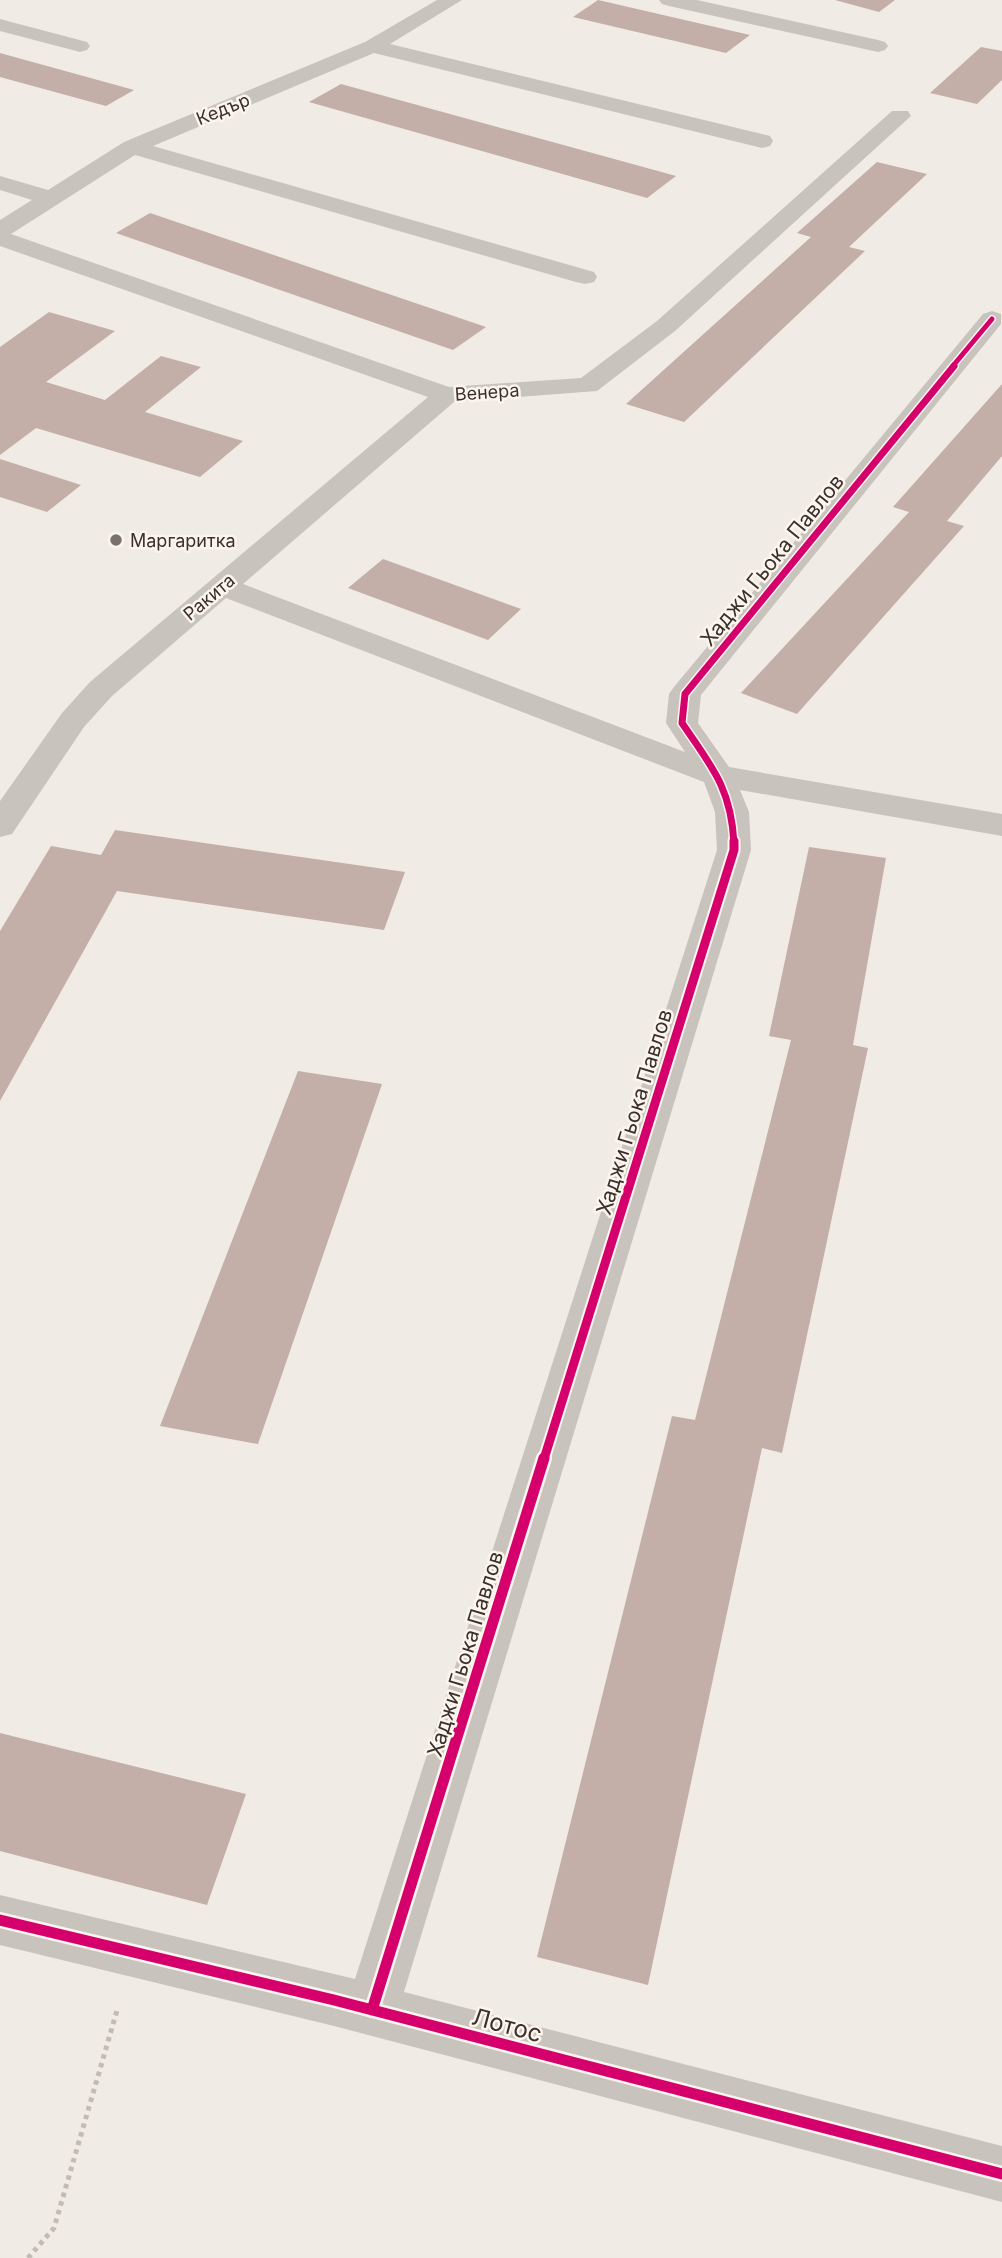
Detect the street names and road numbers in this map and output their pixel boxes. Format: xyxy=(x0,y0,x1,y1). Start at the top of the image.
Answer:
street label: Кедър xyxy=(193,89,253,129)
street label: Венера xyxy=(454,379,520,405)
street label: Хаджи Гьока Павлов xyxy=(695,469,849,651)
street label: Ракита xyxy=(179,570,239,624)
street label: Хаджи Гьока Павлов xyxy=(591,1006,677,1218)
street label: Хаджи Гьока Павлов xyxy=(422,1548,508,1760)
street label: Лотос xyxy=(469,2002,545,2048)

